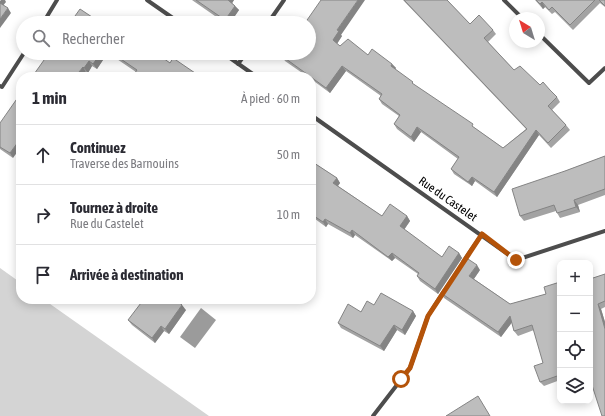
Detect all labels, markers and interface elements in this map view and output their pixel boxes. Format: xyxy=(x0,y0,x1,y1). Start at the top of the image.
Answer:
north arrow xyxy=(509,12,545,48)
search box xyxy=(16,16,316,60)
icon: search xyxy=(30,27,52,49)
text: Rechercher xyxy=(62,30,124,47)
text: 1 min xyxy=(32,88,67,108)
text: À pied · 60 m xyxy=(241,91,300,106)
text: Continuez xyxy=(70,139,126,156)
icon: ahead xyxy=(32,144,54,166)
text: 50 m xyxy=(277,147,300,162)
text: Traverse des Barnouins xyxy=(70,156,179,171)
street label: Rue du Castelet xyxy=(416,174,480,225)
text: Tournez à droite xyxy=(70,199,158,216)
icon: right xyxy=(32,204,54,226)
text: 10 m xyxy=(277,207,300,222)
text: Rue du Castelet xyxy=(70,216,144,231)
route end xyxy=(507,251,525,269)
map controls xyxy=(557,260,593,404)
button: + xyxy=(557,260,593,296)
icon: arrive xyxy=(32,264,54,286)
text: Arrivée à destination xyxy=(70,266,184,283)
button: − xyxy=(557,296,593,332)
button: locate xyxy=(557,332,593,368)
button: layers xyxy=(557,368,593,404)
route start xyxy=(392,370,410,388)

